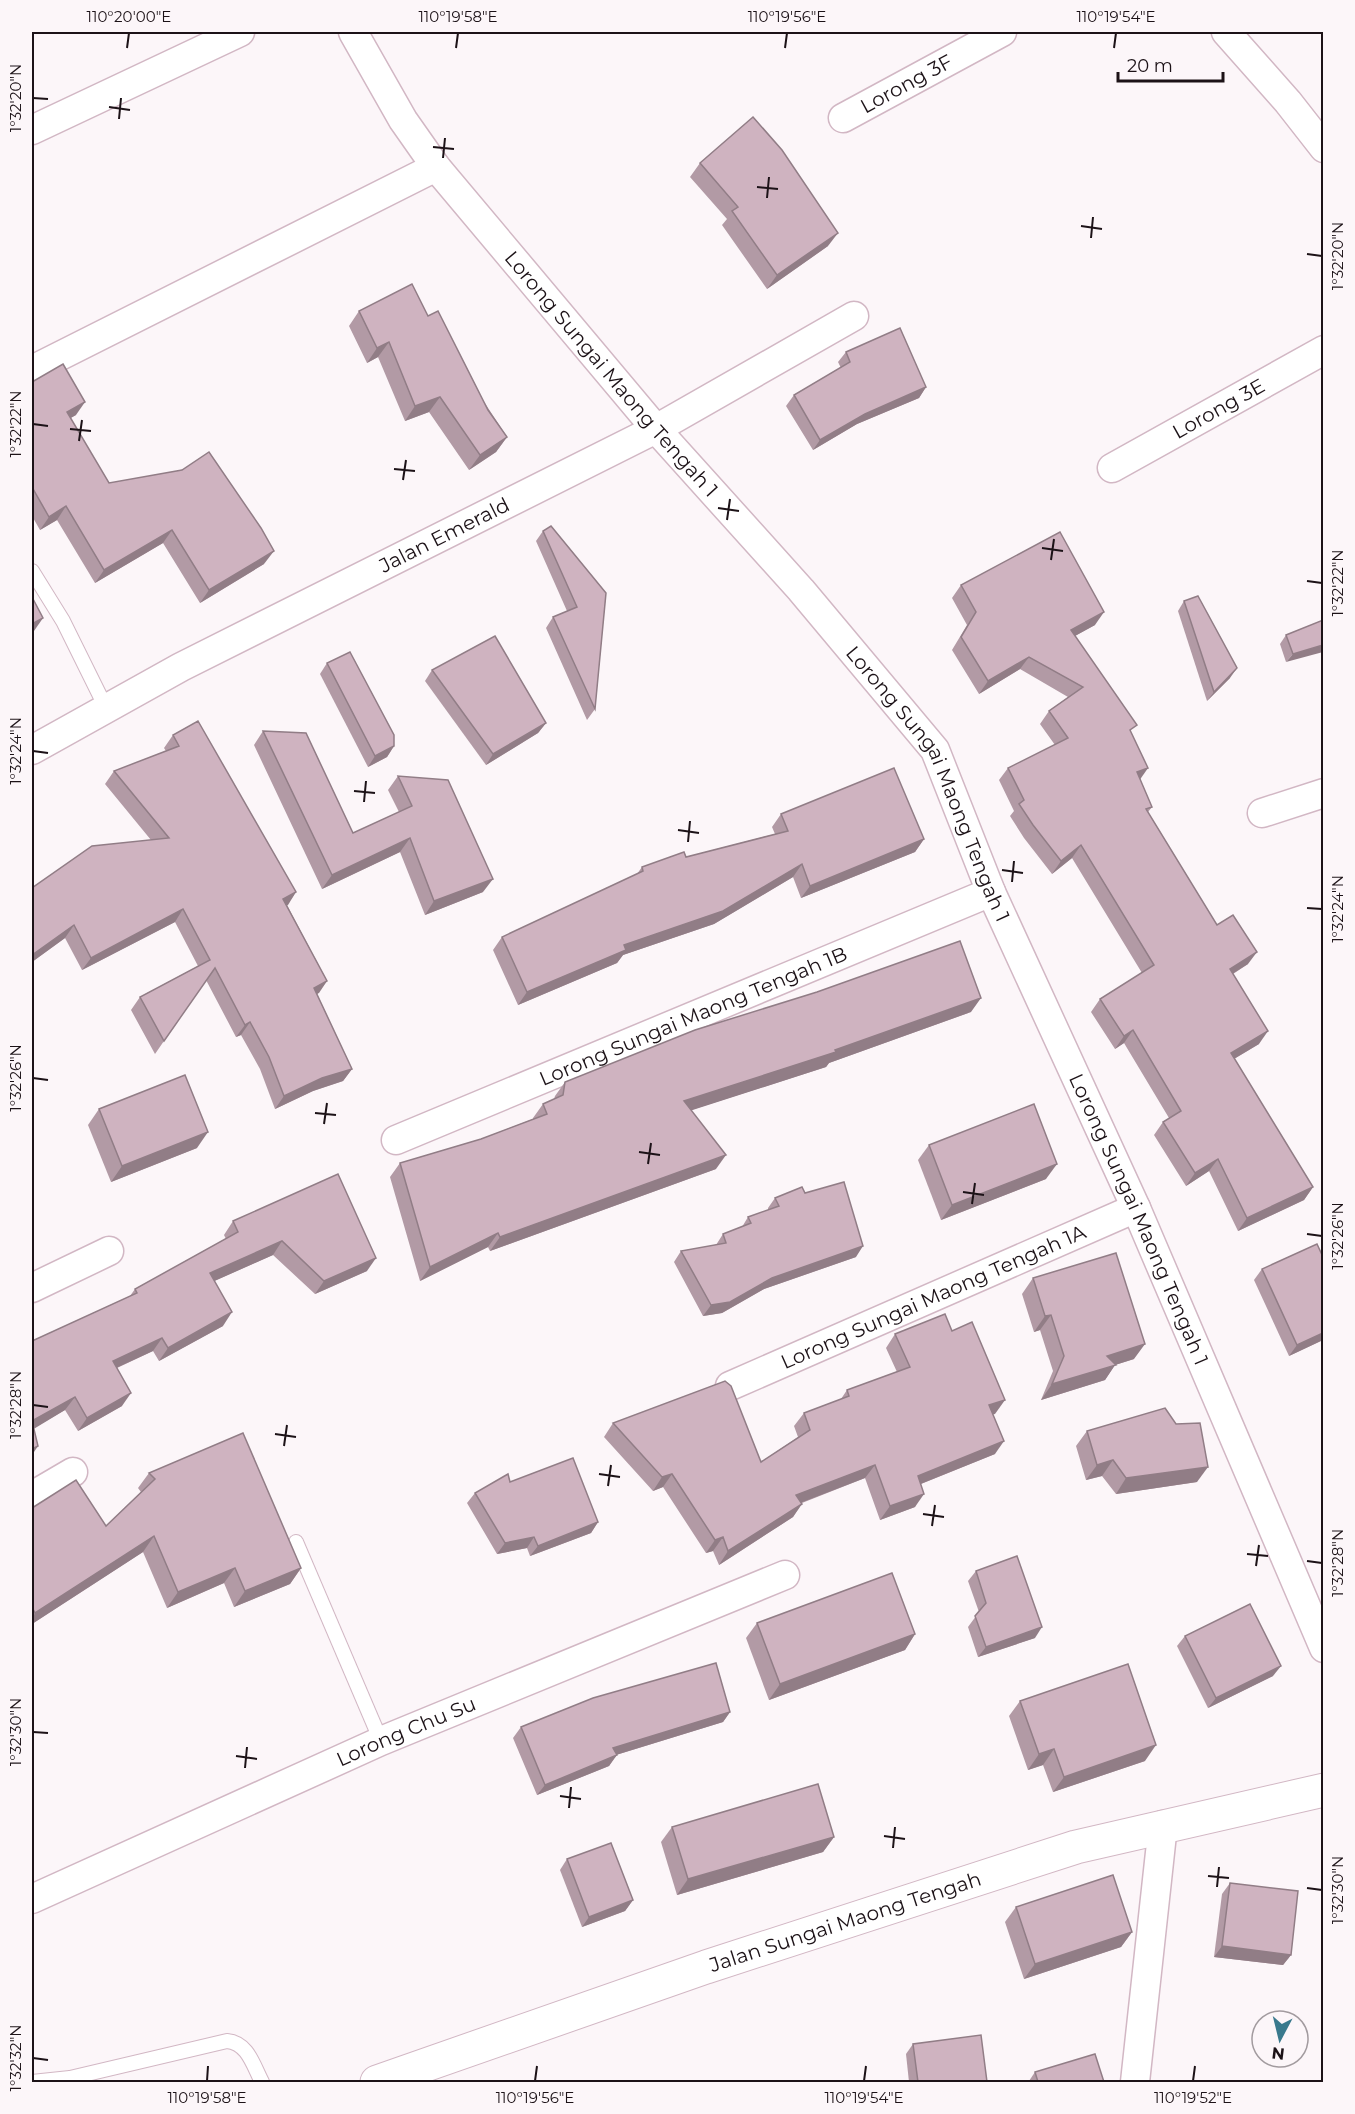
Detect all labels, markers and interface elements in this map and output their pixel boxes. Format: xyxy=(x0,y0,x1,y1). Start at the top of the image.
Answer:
text: 110°20'00"E xyxy=(87,7,171,26)
text: 110°19'58"E xyxy=(418,7,498,26)
text: 110°19'56"E xyxy=(748,7,826,26)
text: 110°19'54"E xyxy=(1076,7,1156,26)
scale bar xyxy=(1118,45,1223,83)
street label: Lorong 3F xyxy=(856,49,956,118)
text: 20 m xyxy=(1127,55,1173,77)
text: 1°32'20"N xyxy=(6,64,25,132)
text: 1°32'20"N xyxy=(1328,222,1347,290)
street label: Lorong Sungai Maong Tengah 1 xyxy=(500,246,723,502)
street label: Lorong 3E xyxy=(1168,373,1269,444)
text: 1°32'22"N xyxy=(6,390,25,458)
street label: Jalan Emerald xyxy=(374,492,513,578)
text: 1°32'22"N xyxy=(1328,549,1347,617)
street label: Lorong Sungai Maong Tengah 1 xyxy=(841,641,1015,925)
text: 1°32'24"N xyxy=(6,717,25,785)
text: 1°32'24"N xyxy=(1328,875,1347,943)
street label: Lorong Sungai Maong Tengah 1B xyxy=(536,941,851,1091)
text: 1°32'26"N xyxy=(6,1044,25,1112)
street label: Lorong Sungai Maong Tengah 1 xyxy=(1064,1070,1214,1369)
text: 1°32'26"N xyxy=(1328,1202,1347,1270)
street label: Lorong Sungai Maong Tengah 1A xyxy=(777,1219,1090,1374)
text: 1°32'28"N xyxy=(6,1371,25,1439)
text: 1°32'28"N xyxy=(1328,1529,1347,1597)
street label: Lorong Chu Su xyxy=(333,1691,479,1772)
text: 1°32'30"N xyxy=(6,1698,25,1766)
text: 1°32'30"N xyxy=(1328,1856,1347,1924)
street label: Jalan Sungai Maong Tengah xyxy=(705,1867,984,1977)
north arrow xyxy=(1250,2009,1310,2069)
text: 1°32'32"N xyxy=(6,2025,25,2091)
text: N xyxy=(1271,2043,1286,2064)
text: 110°19'58"E xyxy=(167,2088,247,2107)
text: 110°19'56"E xyxy=(496,2088,574,2107)
text: 110°19'54"E xyxy=(824,2088,904,2107)
text: 110°19'52"E xyxy=(1154,2088,1232,2107)

